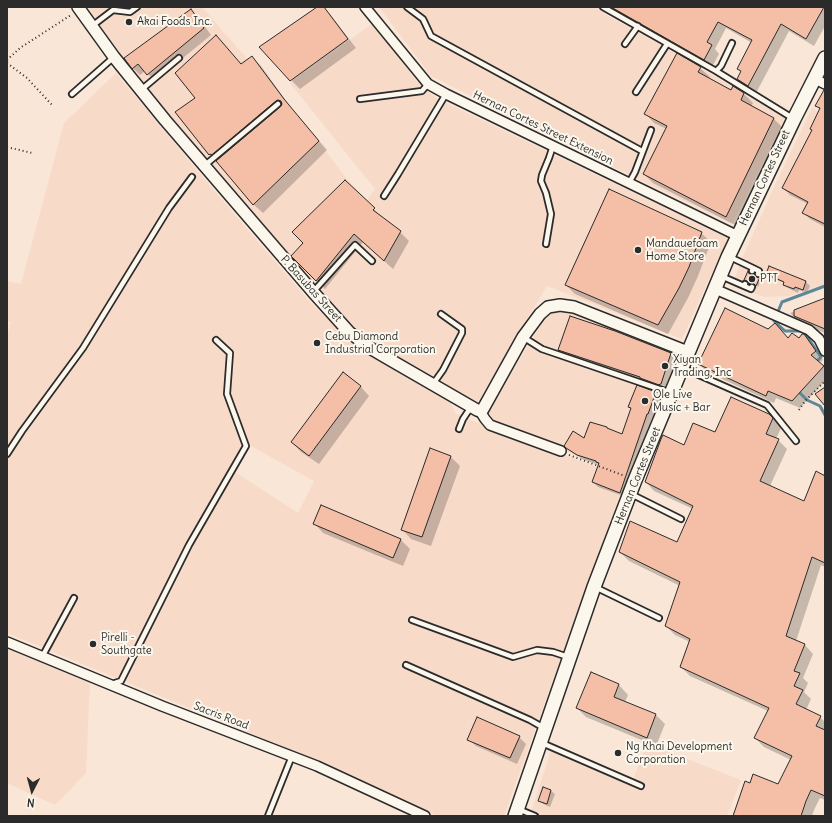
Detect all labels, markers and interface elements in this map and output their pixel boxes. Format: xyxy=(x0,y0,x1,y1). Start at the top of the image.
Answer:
place label: Akai Foods Inc. xyxy=(137,15,212,29)
marker: Akai Foods Inc. xyxy=(124,17,134,27)
street label: Hernan Cortes Street Extension xyxy=(471,88,615,168)
street label: Hernan Cortes Street xyxy=(737,128,793,228)
place label: Mandauefoam Home Store xyxy=(646,237,718,263)
marker: Mandauefoam Home Store xyxy=(633,245,643,255)
street label: P. Basubas Street xyxy=(278,253,344,325)
place label: PTT xyxy=(760,272,778,286)
marker: PTT xyxy=(747,274,757,284)
place label: Cebu Diamond Industrial Corporation xyxy=(325,330,436,356)
marker: Cebu Diamond Industrial Corporation xyxy=(312,338,322,348)
place label: Xiyan Trading, Inc xyxy=(673,353,732,379)
marker: Xiyan Trading, Inc xyxy=(660,361,670,371)
place label: Ole Live Music + Bar xyxy=(653,388,710,414)
marker: Ole Live Music + Bar xyxy=(640,396,650,406)
street label: Hernan Cortes Street xyxy=(612,425,664,527)
place label: Pirelli - Southgate xyxy=(101,631,152,657)
marker: Pirelli - Southgate xyxy=(88,639,98,649)
street label: Sacris Road xyxy=(191,699,251,733)
place label: Ng Khai Development Corporation xyxy=(626,740,732,766)
marker: Ng Khai Development Corporation xyxy=(613,748,623,758)
north arrow xyxy=(12,771,52,811)
text: N xyxy=(26,796,35,810)

